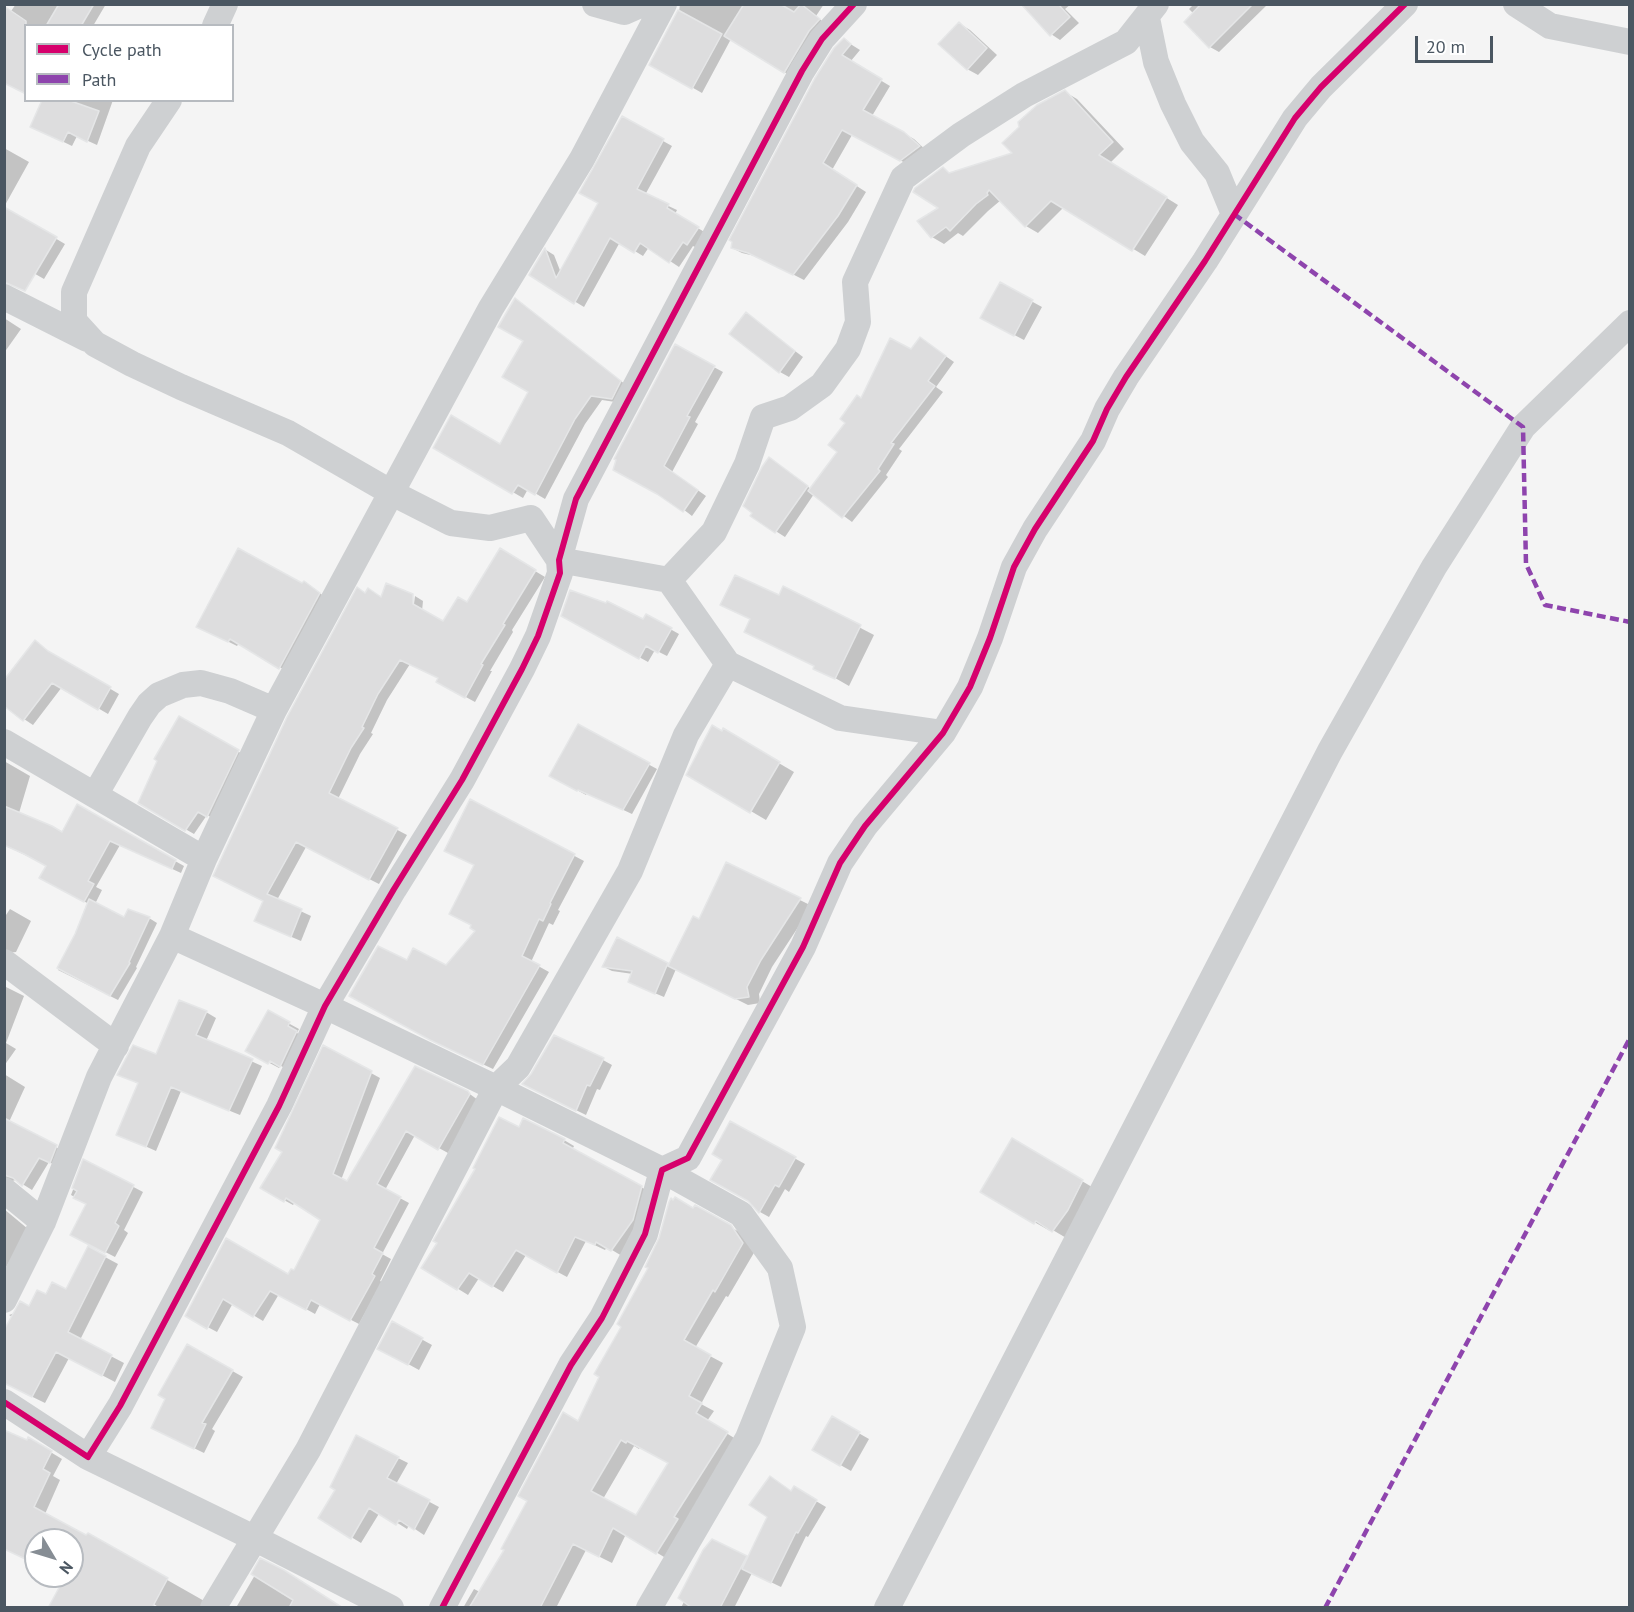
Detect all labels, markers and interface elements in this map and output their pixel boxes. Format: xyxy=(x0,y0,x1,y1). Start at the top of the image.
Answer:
legend xyxy=(24,24,234,102)
scale bar xyxy=(1418,24,1496,62)
text: 20 m xyxy=(1426,35,1465,58)
text: Cycle path xyxy=(82,38,162,61)
text: Path xyxy=(82,68,116,91)
north arrow xyxy=(24,1528,84,1588)
text: N xyxy=(55,1558,78,1578)

